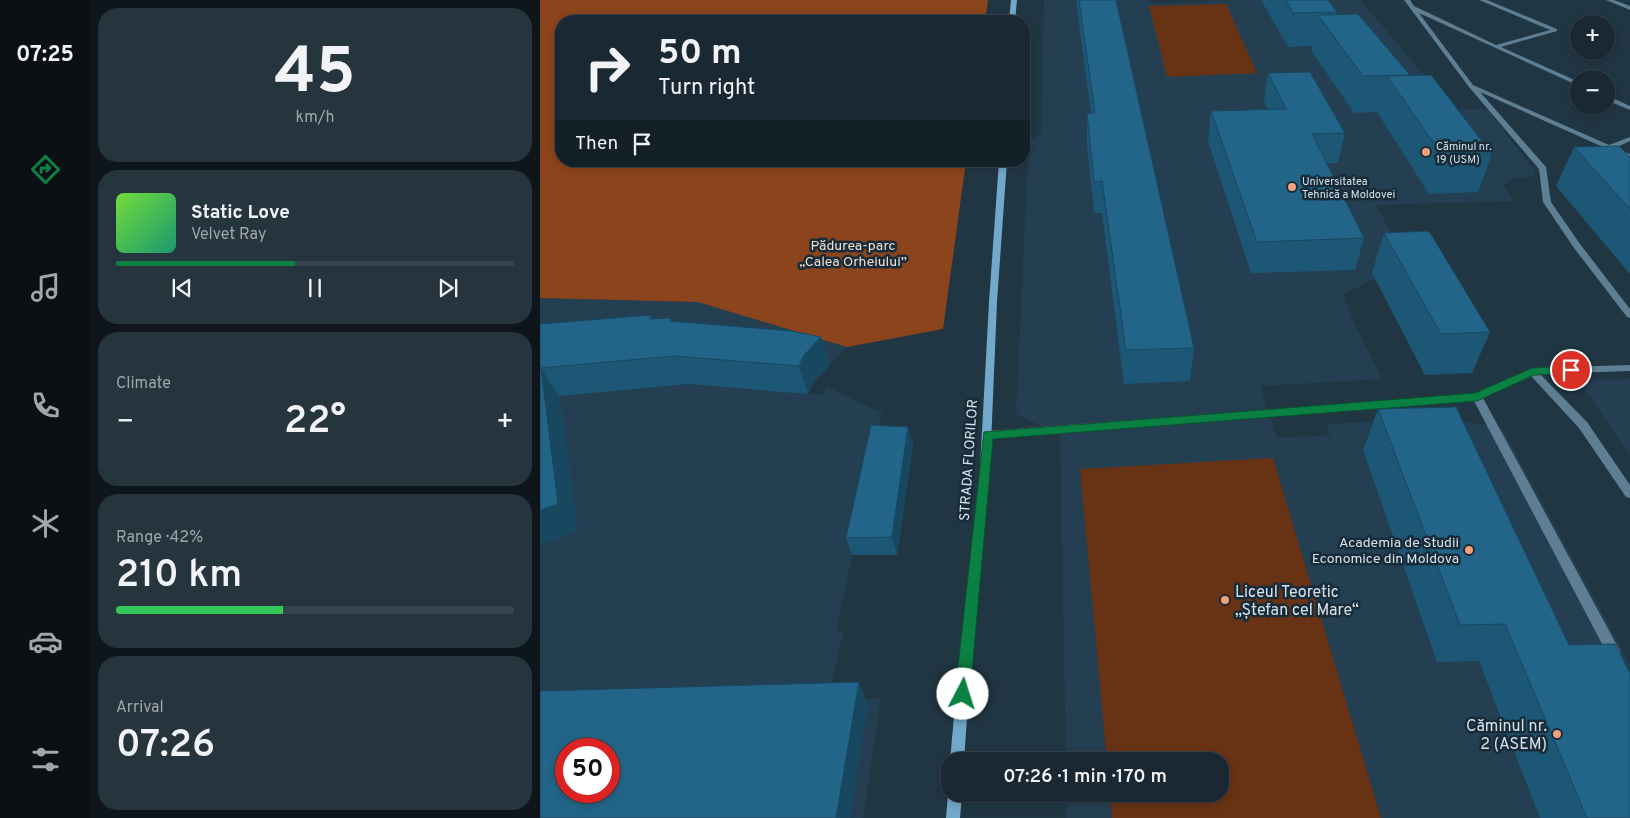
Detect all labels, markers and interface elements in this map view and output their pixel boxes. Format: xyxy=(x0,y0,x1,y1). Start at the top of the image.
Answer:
map controls xyxy=(1570,15,1615,115)
button: + xyxy=(1570,15,1615,60)
text: 50 m xyxy=(658,32,742,76)
text: 45 xyxy=(274,34,356,116)
icon: right xyxy=(575,35,640,100)
text: 07:25 xyxy=(16,42,74,69)
button: − xyxy=(1570,70,1615,115)
text: Turn right xyxy=(658,75,755,102)
text: km/h xyxy=(296,108,334,128)
icon: arrive xyxy=(628,130,656,158)
text: Then xyxy=(575,132,618,156)
place label: Căminul nr. 19 (USM) xyxy=(1436,140,1492,167)
marker: Căminul nr. 19 (USM) xyxy=(1420,146,1432,158)
icon: directions xyxy=(28,152,63,187)
place label: Universitatea Tehnică a Moldovei xyxy=(1302,175,1395,202)
marker: Universitatea Tehnică a Moldovei xyxy=(1286,181,1298,193)
text: Static Love xyxy=(191,201,290,225)
text: Velvet Ray xyxy=(191,225,266,245)
park label: Pădurea-parc „Calea Orheiului” xyxy=(799,238,907,271)
icon: music xyxy=(28,270,63,305)
icon: previous xyxy=(168,274,196,302)
icon: pause xyxy=(301,274,329,302)
icon: next xyxy=(434,274,462,302)
pin xyxy=(1550,349,1592,391)
icon: arrive xyxy=(1557,356,1585,384)
text: Climate xyxy=(116,374,171,394)
icon: phone xyxy=(28,388,63,423)
text: 22° xyxy=(284,398,346,447)
street label: STRADA FLORILOR xyxy=(957,399,982,522)
text: − xyxy=(116,405,134,441)
text: + xyxy=(496,405,514,441)
icon: climate xyxy=(28,506,63,541)
text: Range · 42% xyxy=(116,528,203,548)
place label: Academia de Studii Economice din Moldova xyxy=(1312,535,1459,568)
marker: Academia de Studii Economice din Moldova xyxy=(1463,544,1475,556)
text: 210 km xyxy=(116,552,242,601)
place label: Liceul Teoretic „Ștefan cel Mare“ xyxy=(1235,583,1359,621)
marker: Liceul Teoretic „Ștefan cel Mare“ xyxy=(1219,594,1231,606)
icon: car xyxy=(28,624,63,659)
position arrow xyxy=(936,667,988,719)
text: Arrival xyxy=(116,698,164,718)
place label: Căminul nr. 2 (ASEM) xyxy=(1466,717,1547,755)
text: 07:26 xyxy=(116,722,215,771)
marker: Căminul nr. 2 (ASEM) xyxy=(1551,728,1563,740)
speed limit sign: 50 xyxy=(555,738,620,803)
icon: filters xyxy=(28,742,63,777)
text: 07:26 · 1 min · 170 m xyxy=(1003,765,1167,789)

